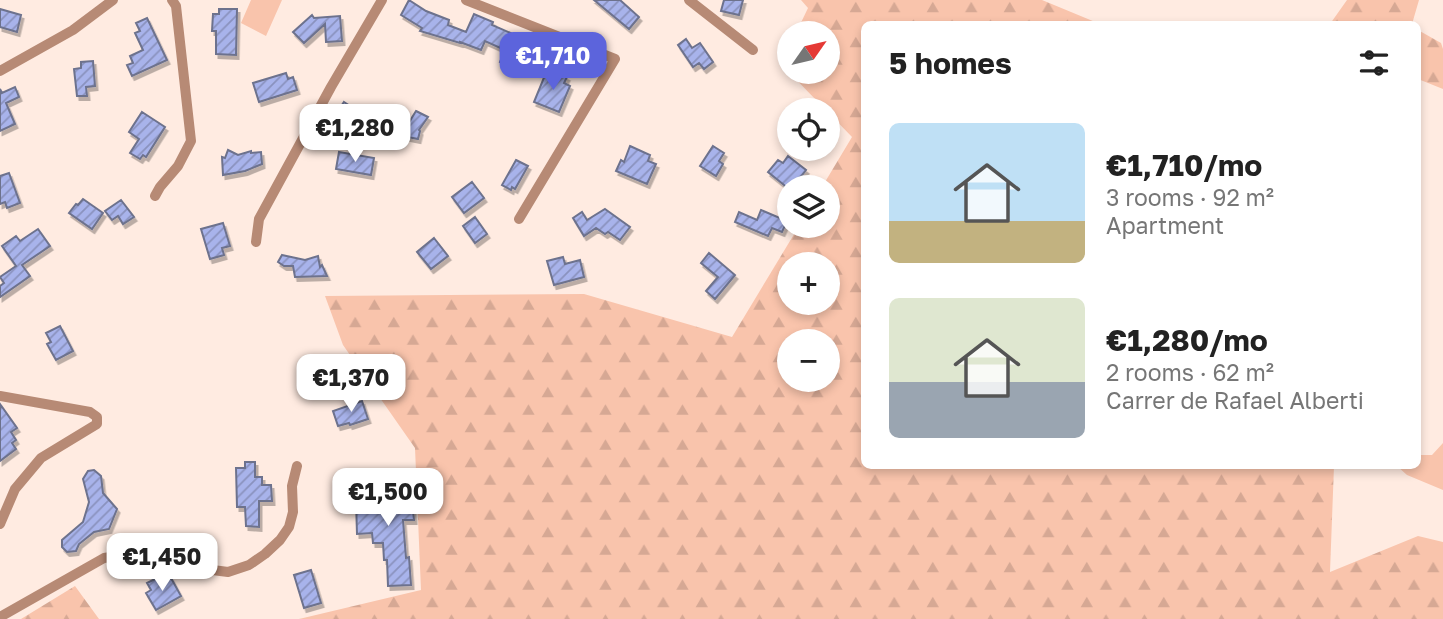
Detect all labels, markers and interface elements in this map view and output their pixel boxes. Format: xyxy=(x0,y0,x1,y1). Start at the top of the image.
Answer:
north arrow xyxy=(777,21,840,84)
map controls xyxy=(777,21,840,392)
pin: €1,710 xyxy=(496,32,610,92)
text: €1,710 xyxy=(516,41,590,69)
icon: filters xyxy=(1355,44,1393,82)
text: 5 homes xyxy=(889,45,1012,81)
button: locate xyxy=(777,98,840,161)
pin: €1,280 xyxy=(298,104,412,164)
text: €1,280 xyxy=(315,113,395,141)
text: €1,710/mo xyxy=(1106,147,1262,183)
icon: home xyxy=(945,151,1029,235)
button: layers xyxy=(777,175,840,238)
text: 3 rooms · 92 m² xyxy=(1106,183,1274,211)
text: Apartment xyxy=(1106,211,1224,239)
button: + xyxy=(777,252,840,315)
text: €1,280/mo xyxy=(1106,322,1268,358)
icon: home xyxy=(945,326,1029,410)
button: − xyxy=(777,329,840,392)
pin: €1,370 xyxy=(294,354,408,414)
text: 2 rooms · 62 m² xyxy=(1106,358,1274,386)
text: €1,370 xyxy=(313,363,389,391)
text: Carrer de Rafael Alberti xyxy=(1106,386,1364,414)
pin: €1,500 xyxy=(331,468,445,528)
text: €1,500 xyxy=(348,477,428,505)
pin: €1,450 xyxy=(105,534,219,593)
text: €1,450 xyxy=(123,542,201,570)

